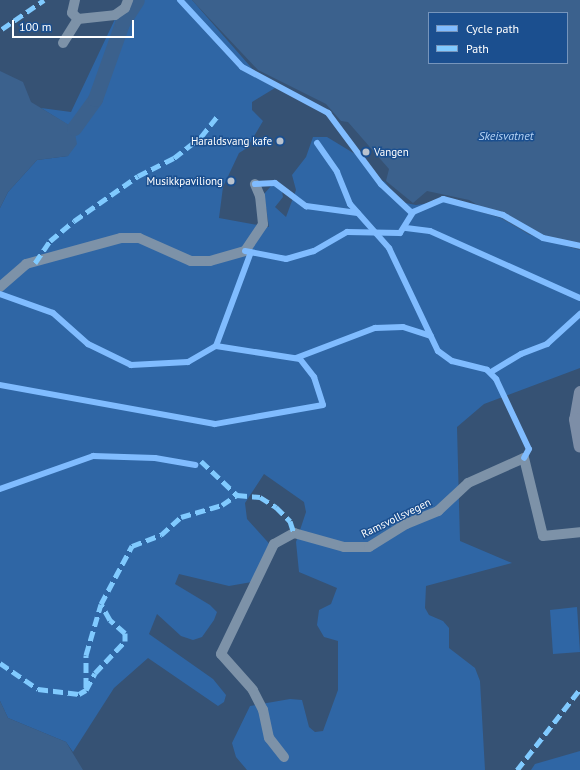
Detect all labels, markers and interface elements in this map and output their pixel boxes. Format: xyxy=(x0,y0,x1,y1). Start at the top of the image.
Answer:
scale bar xyxy=(14,12,136,38)
legend xyxy=(428,12,568,64)
text: 100 m xyxy=(19,19,52,34)
text: Cycle path xyxy=(466,21,519,36)
text: Path xyxy=(466,41,489,56)
water label: Skeisvatnet xyxy=(479,129,533,143)
place label: Haraldsvang kafe xyxy=(191,134,272,148)
marker: Haraldsvang kafe xyxy=(275,136,285,146)
place label: Vangen xyxy=(374,145,409,159)
marker: Vangen xyxy=(361,147,371,157)
place label: Musikkpaviliong xyxy=(147,174,223,188)
marker: Musikkpaviliong xyxy=(226,176,236,186)
street label: Ramsvollsvegen xyxy=(359,495,433,541)

